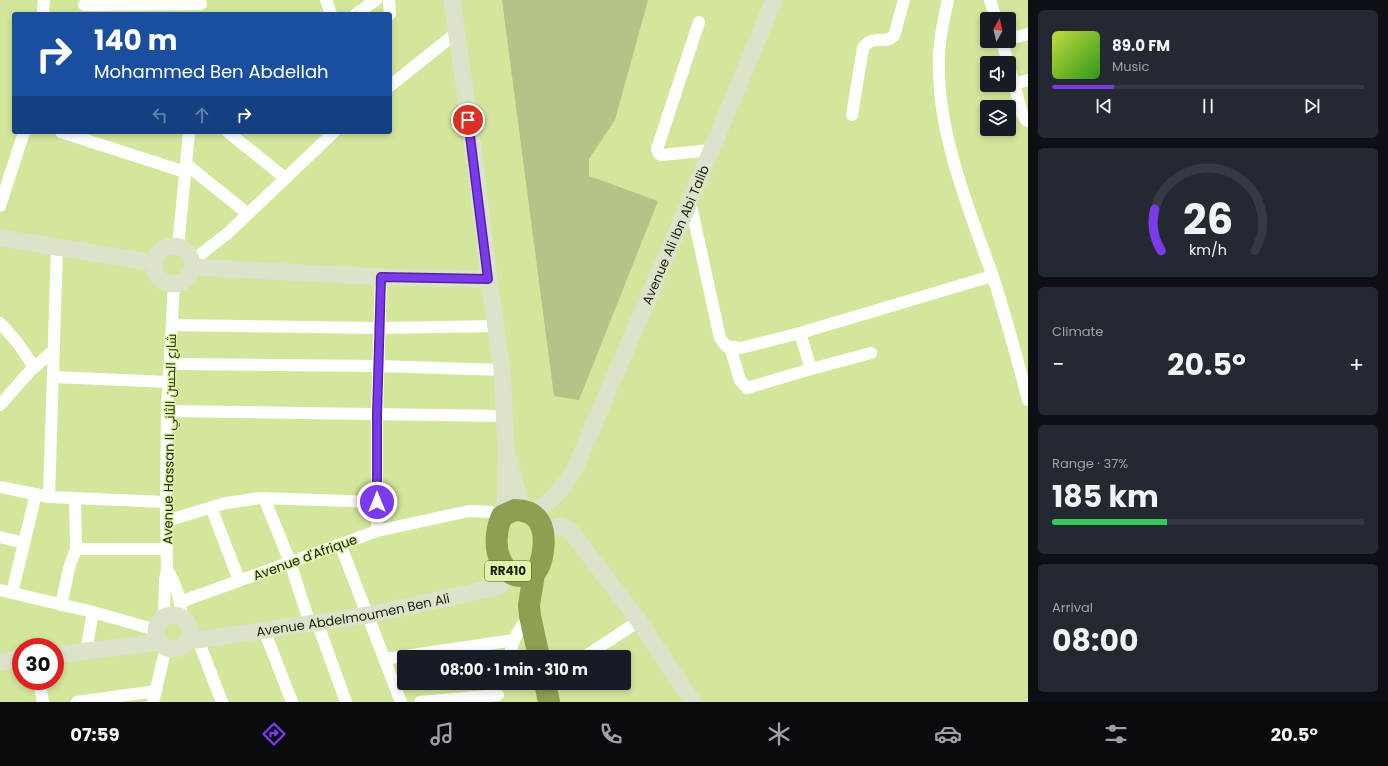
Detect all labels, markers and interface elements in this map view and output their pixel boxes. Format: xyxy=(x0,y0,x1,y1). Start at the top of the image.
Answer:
north arrow xyxy=(980,12,1016,48)
map controls xyxy=(980,12,1016,136)
text: 140 m xyxy=(94,21,177,60)
icon: right xyxy=(28,28,80,80)
text: 89.0 FM xyxy=(1112,35,1170,56)
button: sound xyxy=(980,56,1016,92)
text: Music xyxy=(1112,57,1149,76)
text: Mohammed Ben Abdellah xyxy=(94,59,329,84)
icon: previous xyxy=(1093,95,1115,117)
icon: pause xyxy=(1197,95,1219,117)
icon: next xyxy=(1301,95,1323,117)
button: layers xyxy=(980,100,1016,136)
pin xyxy=(451,103,485,137)
icon: left xyxy=(149,104,171,126)
icon: ahead xyxy=(191,104,213,126)
icon: right xyxy=(233,104,255,126)
icon: arrive xyxy=(457,109,479,131)
street label: Avenue Ali Ibn Abi Talib xyxy=(638,162,714,308)
text: 26 xyxy=(1183,189,1233,248)
text: km/h xyxy=(1189,239,1227,259)
text: Climate xyxy=(1052,322,1103,341)
street label: Avenue Hassan II شارع الحسن الثاني xyxy=(158,333,182,545)
text: 20.5° xyxy=(1167,343,1246,386)
text: − xyxy=(1052,349,1064,380)
text: + xyxy=(1349,349,1364,380)
text: Range · 37% xyxy=(1052,454,1128,473)
text: 185 km xyxy=(1052,475,1159,518)
position arrow xyxy=(356,481,398,523)
street label: Avenue d'Afrique xyxy=(251,530,360,585)
road number: RR410 xyxy=(485,561,531,581)
street label: Avenue Abdelmoumen Ben Ali xyxy=(255,589,452,641)
text: Arrival xyxy=(1052,598,1093,617)
text: 08:00 xyxy=(1052,619,1139,662)
speed limit sign: 30 xyxy=(12,638,64,690)
text: 08:00 · 1 min · 310 m xyxy=(440,659,588,680)
icon: directions xyxy=(260,720,288,748)
icon: music xyxy=(428,720,456,748)
icon: phone xyxy=(597,720,625,748)
icon: climate xyxy=(765,720,793,748)
icon: car xyxy=(934,720,962,748)
icon: filters xyxy=(1102,720,1130,748)
text: 07:59 xyxy=(70,722,119,747)
text: 20.5° xyxy=(1271,722,1318,747)

